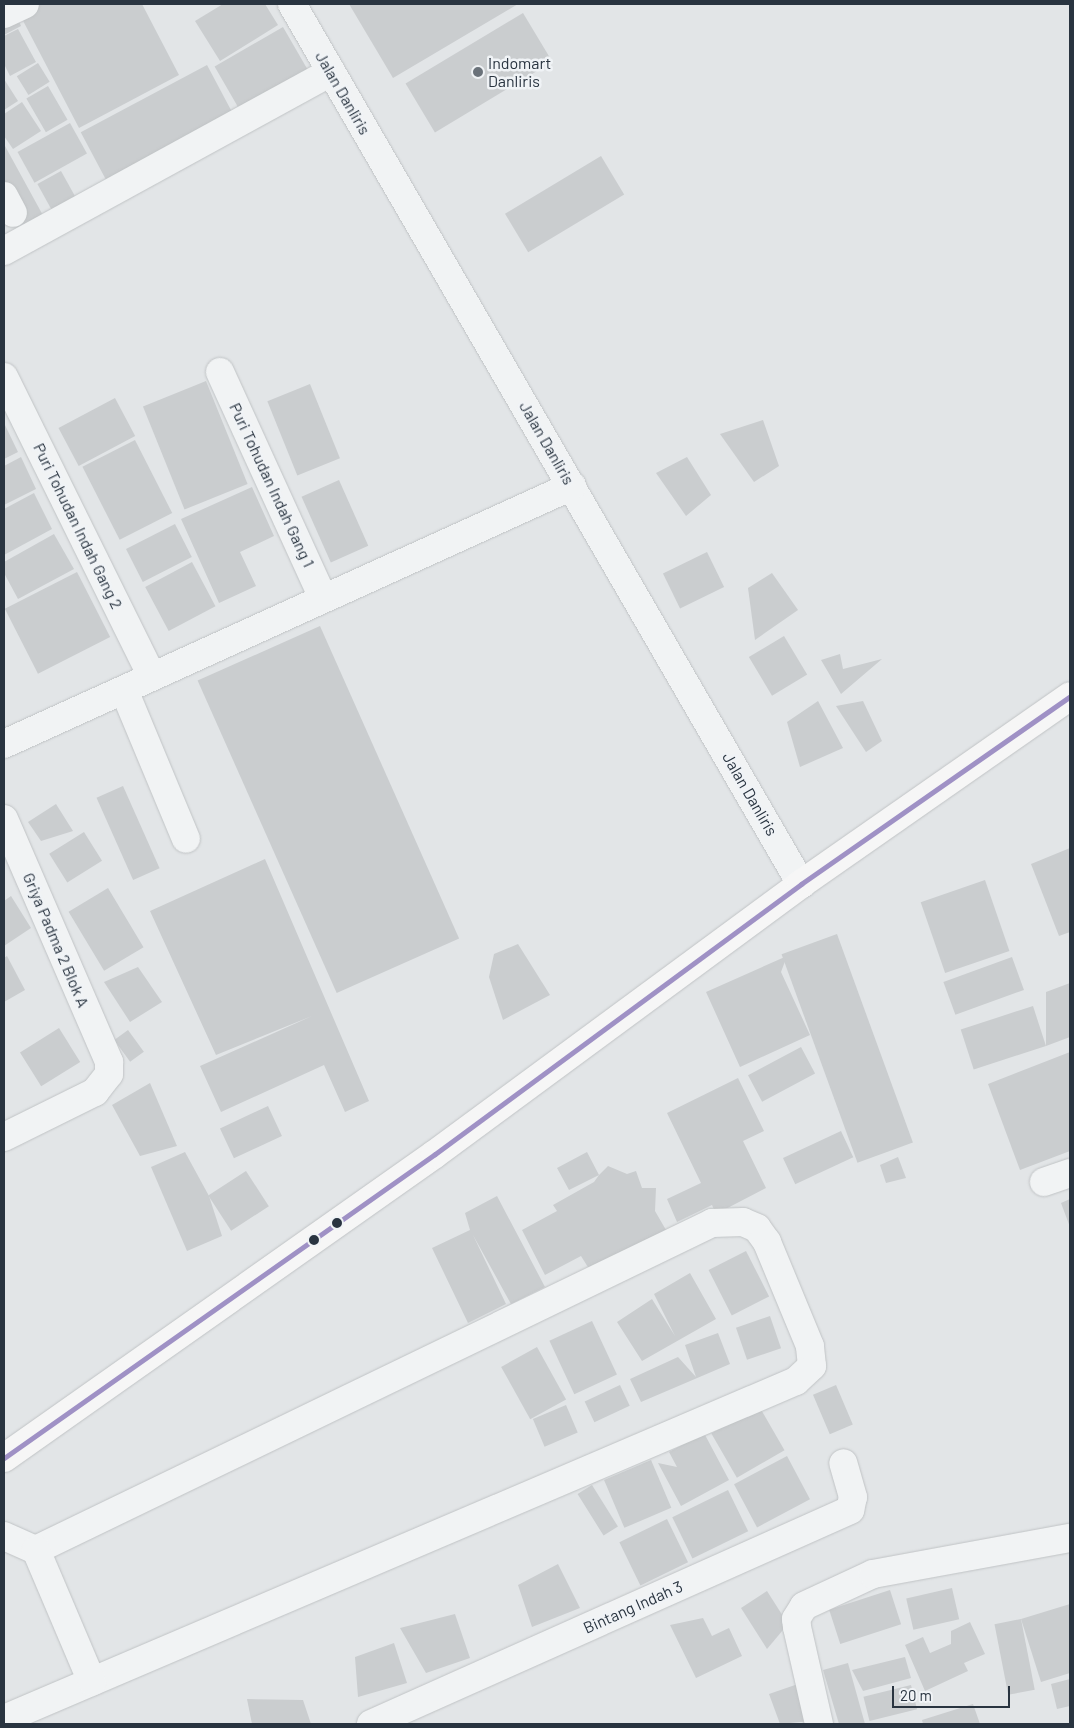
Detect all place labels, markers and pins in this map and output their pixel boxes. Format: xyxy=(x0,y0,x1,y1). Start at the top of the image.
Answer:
place label: Indomart Danliris xyxy=(488,53,551,91)
marker: Indomart Danliris xyxy=(472,66,484,78)
unlabelled marker xyxy=(332,1218,342,1228)
unlabelled marker xyxy=(309,1235,319,1245)

